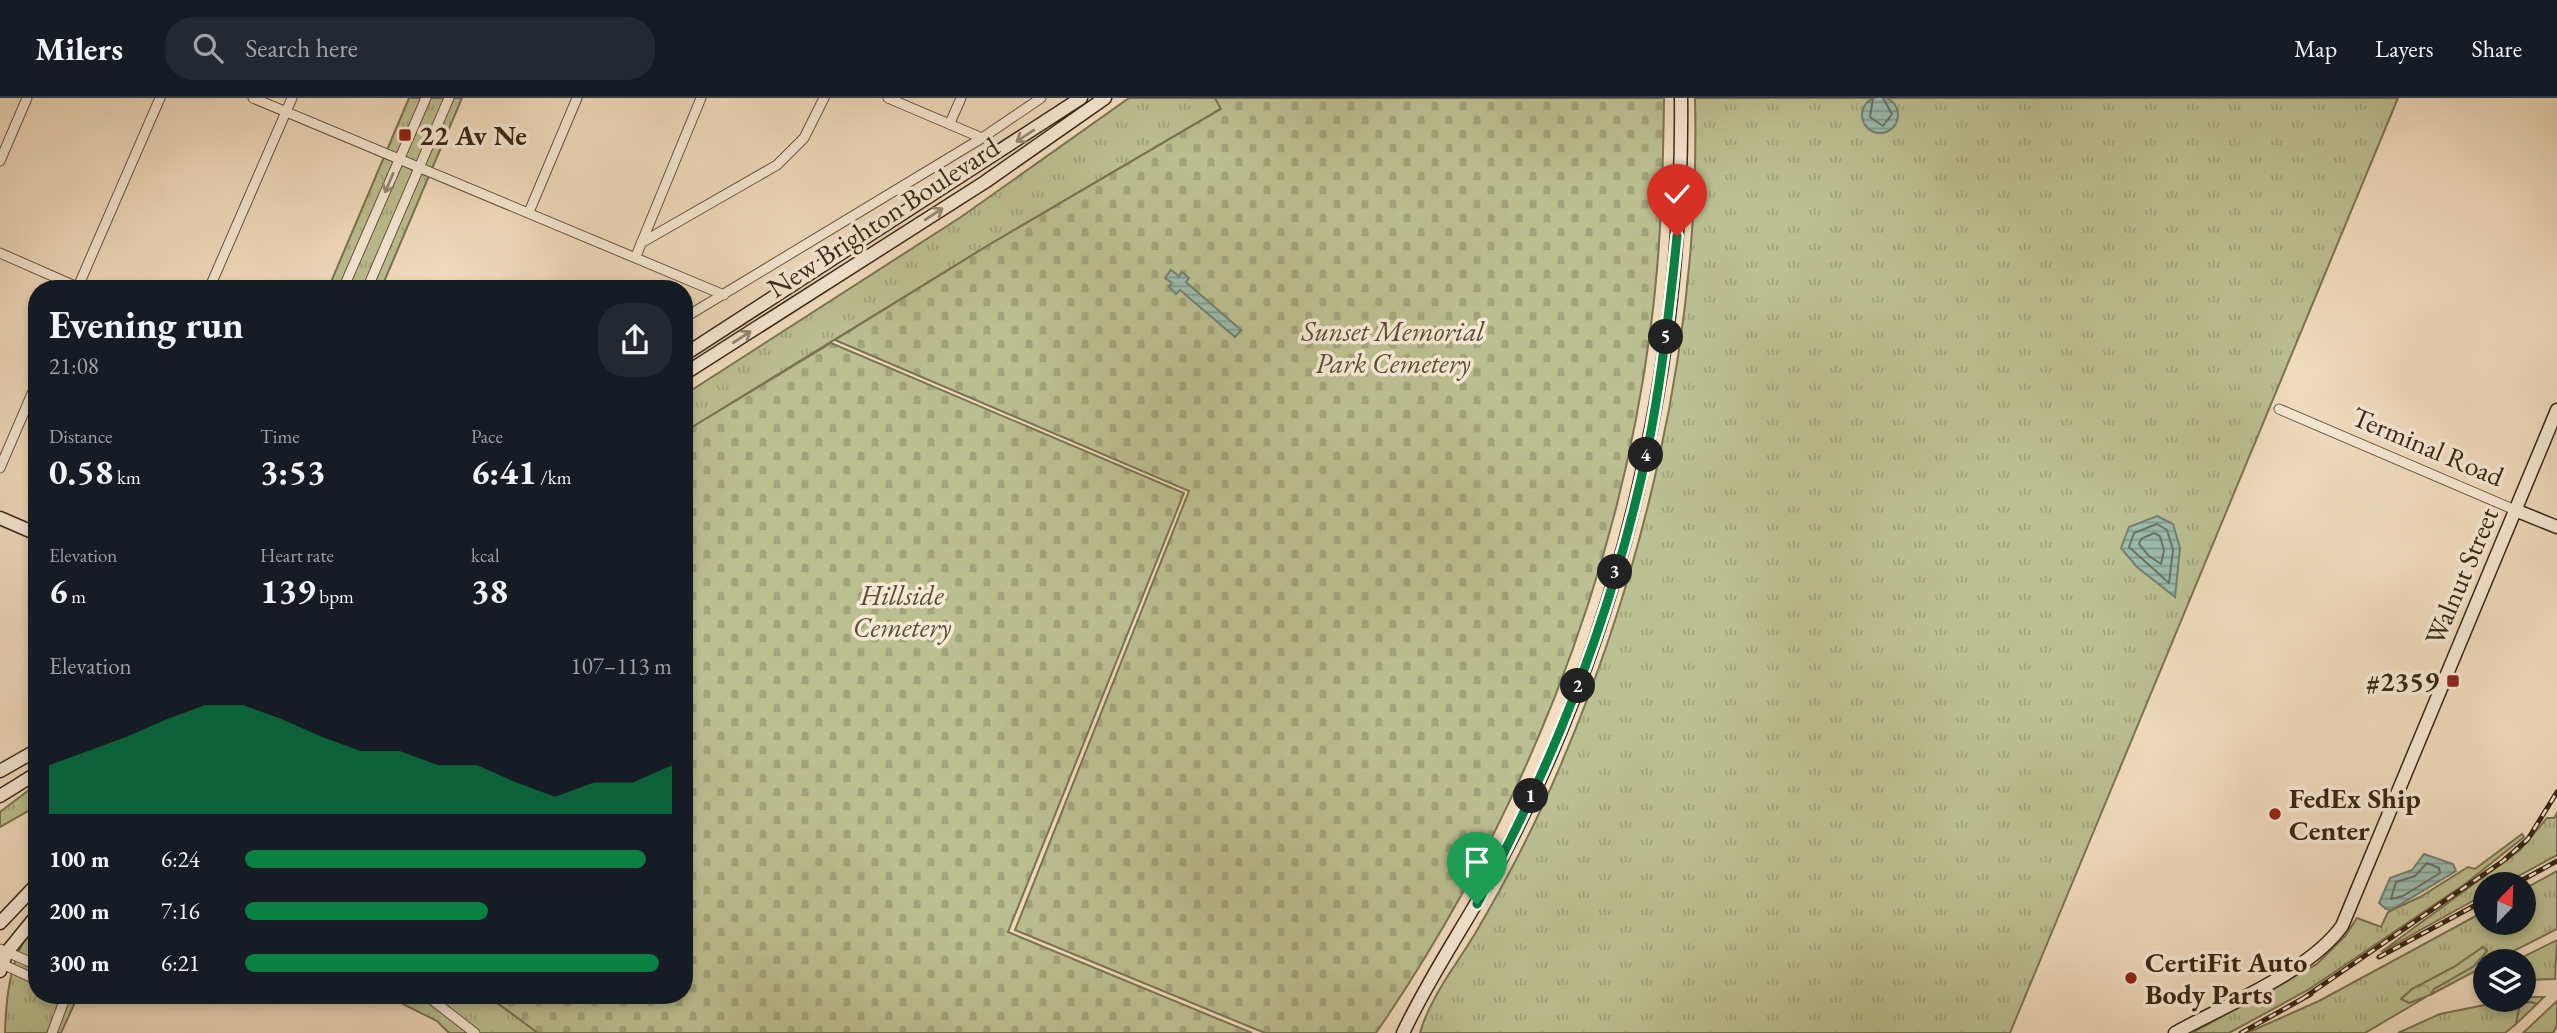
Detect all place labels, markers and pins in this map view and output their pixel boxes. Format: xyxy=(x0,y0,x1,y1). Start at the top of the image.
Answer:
place label: 22 Av Ne xyxy=(419,117,527,153)
marker: 22 Av Ne xyxy=(397,127,413,143)
pin xyxy=(1647,164,1707,236)
pin: 5 xyxy=(1648,320,1684,354)
pin: 4 xyxy=(1628,438,1664,472)
pin: 3 xyxy=(1598,554,1632,589)
place label: #2359 xyxy=(2366,663,2439,699)
pin: 2 xyxy=(1560,668,1596,704)
marker: #2359 xyxy=(2445,673,2461,689)
pin: 1 xyxy=(1514,778,1548,814)
place label: FedEx Ship Center xyxy=(2289,780,2421,848)
marker: FedEx Ship Center xyxy=(2267,806,2283,822)
pin xyxy=(1447,832,1507,904)
place label: CertiFit Auto Body Parts xyxy=(2145,944,2307,1012)
marker: CertiFit Auto Body Parts xyxy=(2123,970,2139,986)

